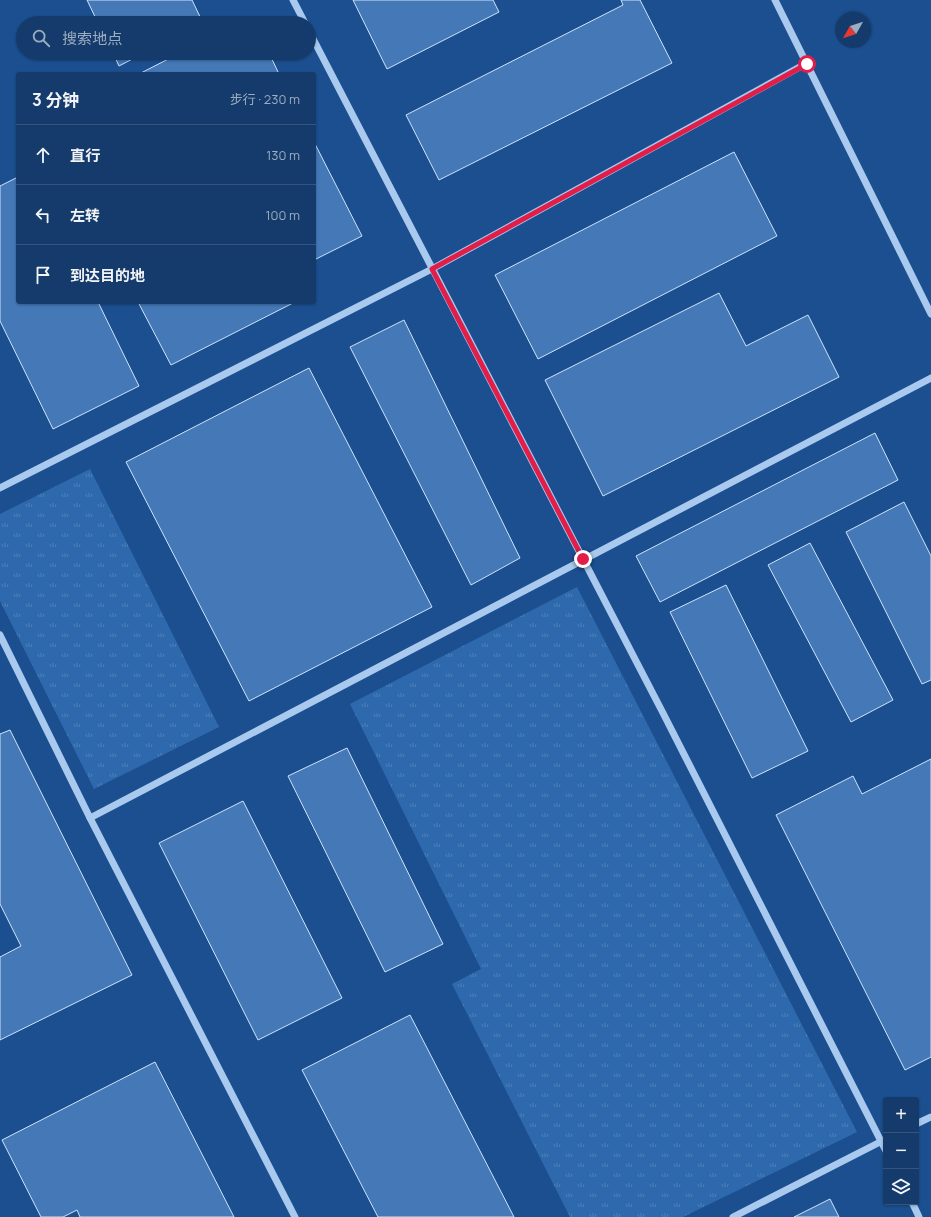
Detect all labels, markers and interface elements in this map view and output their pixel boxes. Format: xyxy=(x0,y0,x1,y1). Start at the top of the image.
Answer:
north arrow xyxy=(835,12,871,48)
search box xyxy=(16,16,316,60)
icon: search xyxy=(30,27,52,49)
text: 搜索地点 xyxy=(62,28,122,49)
route start xyxy=(798,55,816,73)
text: 3 分钟 xyxy=(32,88,79,111)
text: 步行 · 230 m xyxy=(230,90,300,108)
icon: ahead xyxy=(32,144,54,166)
text: 直行 xyxy=(70,145,100,166)
text: 130 m xyxy=(266,146,300,164)
icon: left xyxy=(32,204,54,226)
text: 左转 xyxy=(70,205,100,226)
text: 100 m xyxy=(265,206,300,224)
icon: arrive xyxy=(32,264,54,286)
text: 到达目的地 xyxy=(70,265,145,286)
route end xyxy=(574,550,592,568)
map controls xyxy=(883,1097,919,1205)
button: + xyxy=(883,1097,919,1133)
button: − xyxy=(883,1133,919,1169)
button: layers xyxy=(883,1169,919,1205)

